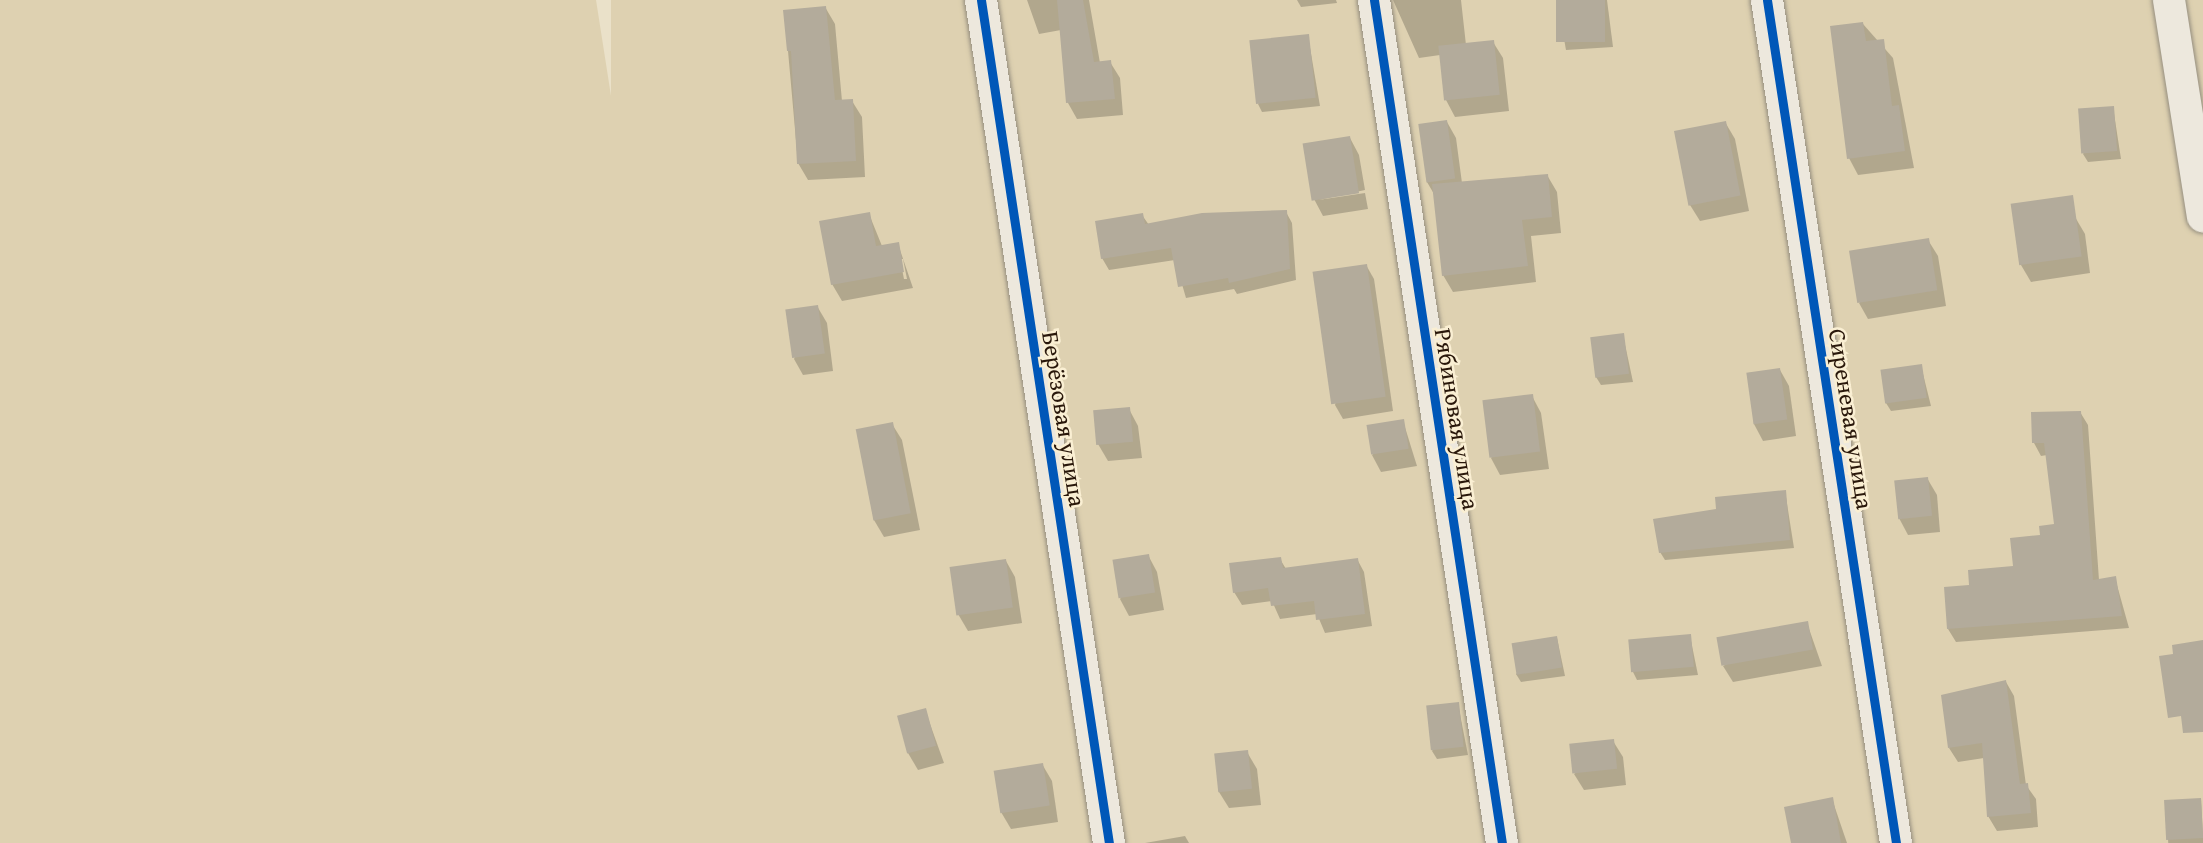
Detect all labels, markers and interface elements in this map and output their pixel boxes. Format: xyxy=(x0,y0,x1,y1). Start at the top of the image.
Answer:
street label: Рябиновая улица xyxy=(1428,326,1486,512)
street label: Сиреневая улица xyxy=(1823,327,1879,511)
street label: Берёзовая улица xyxy=(1036,329,1092,509)

